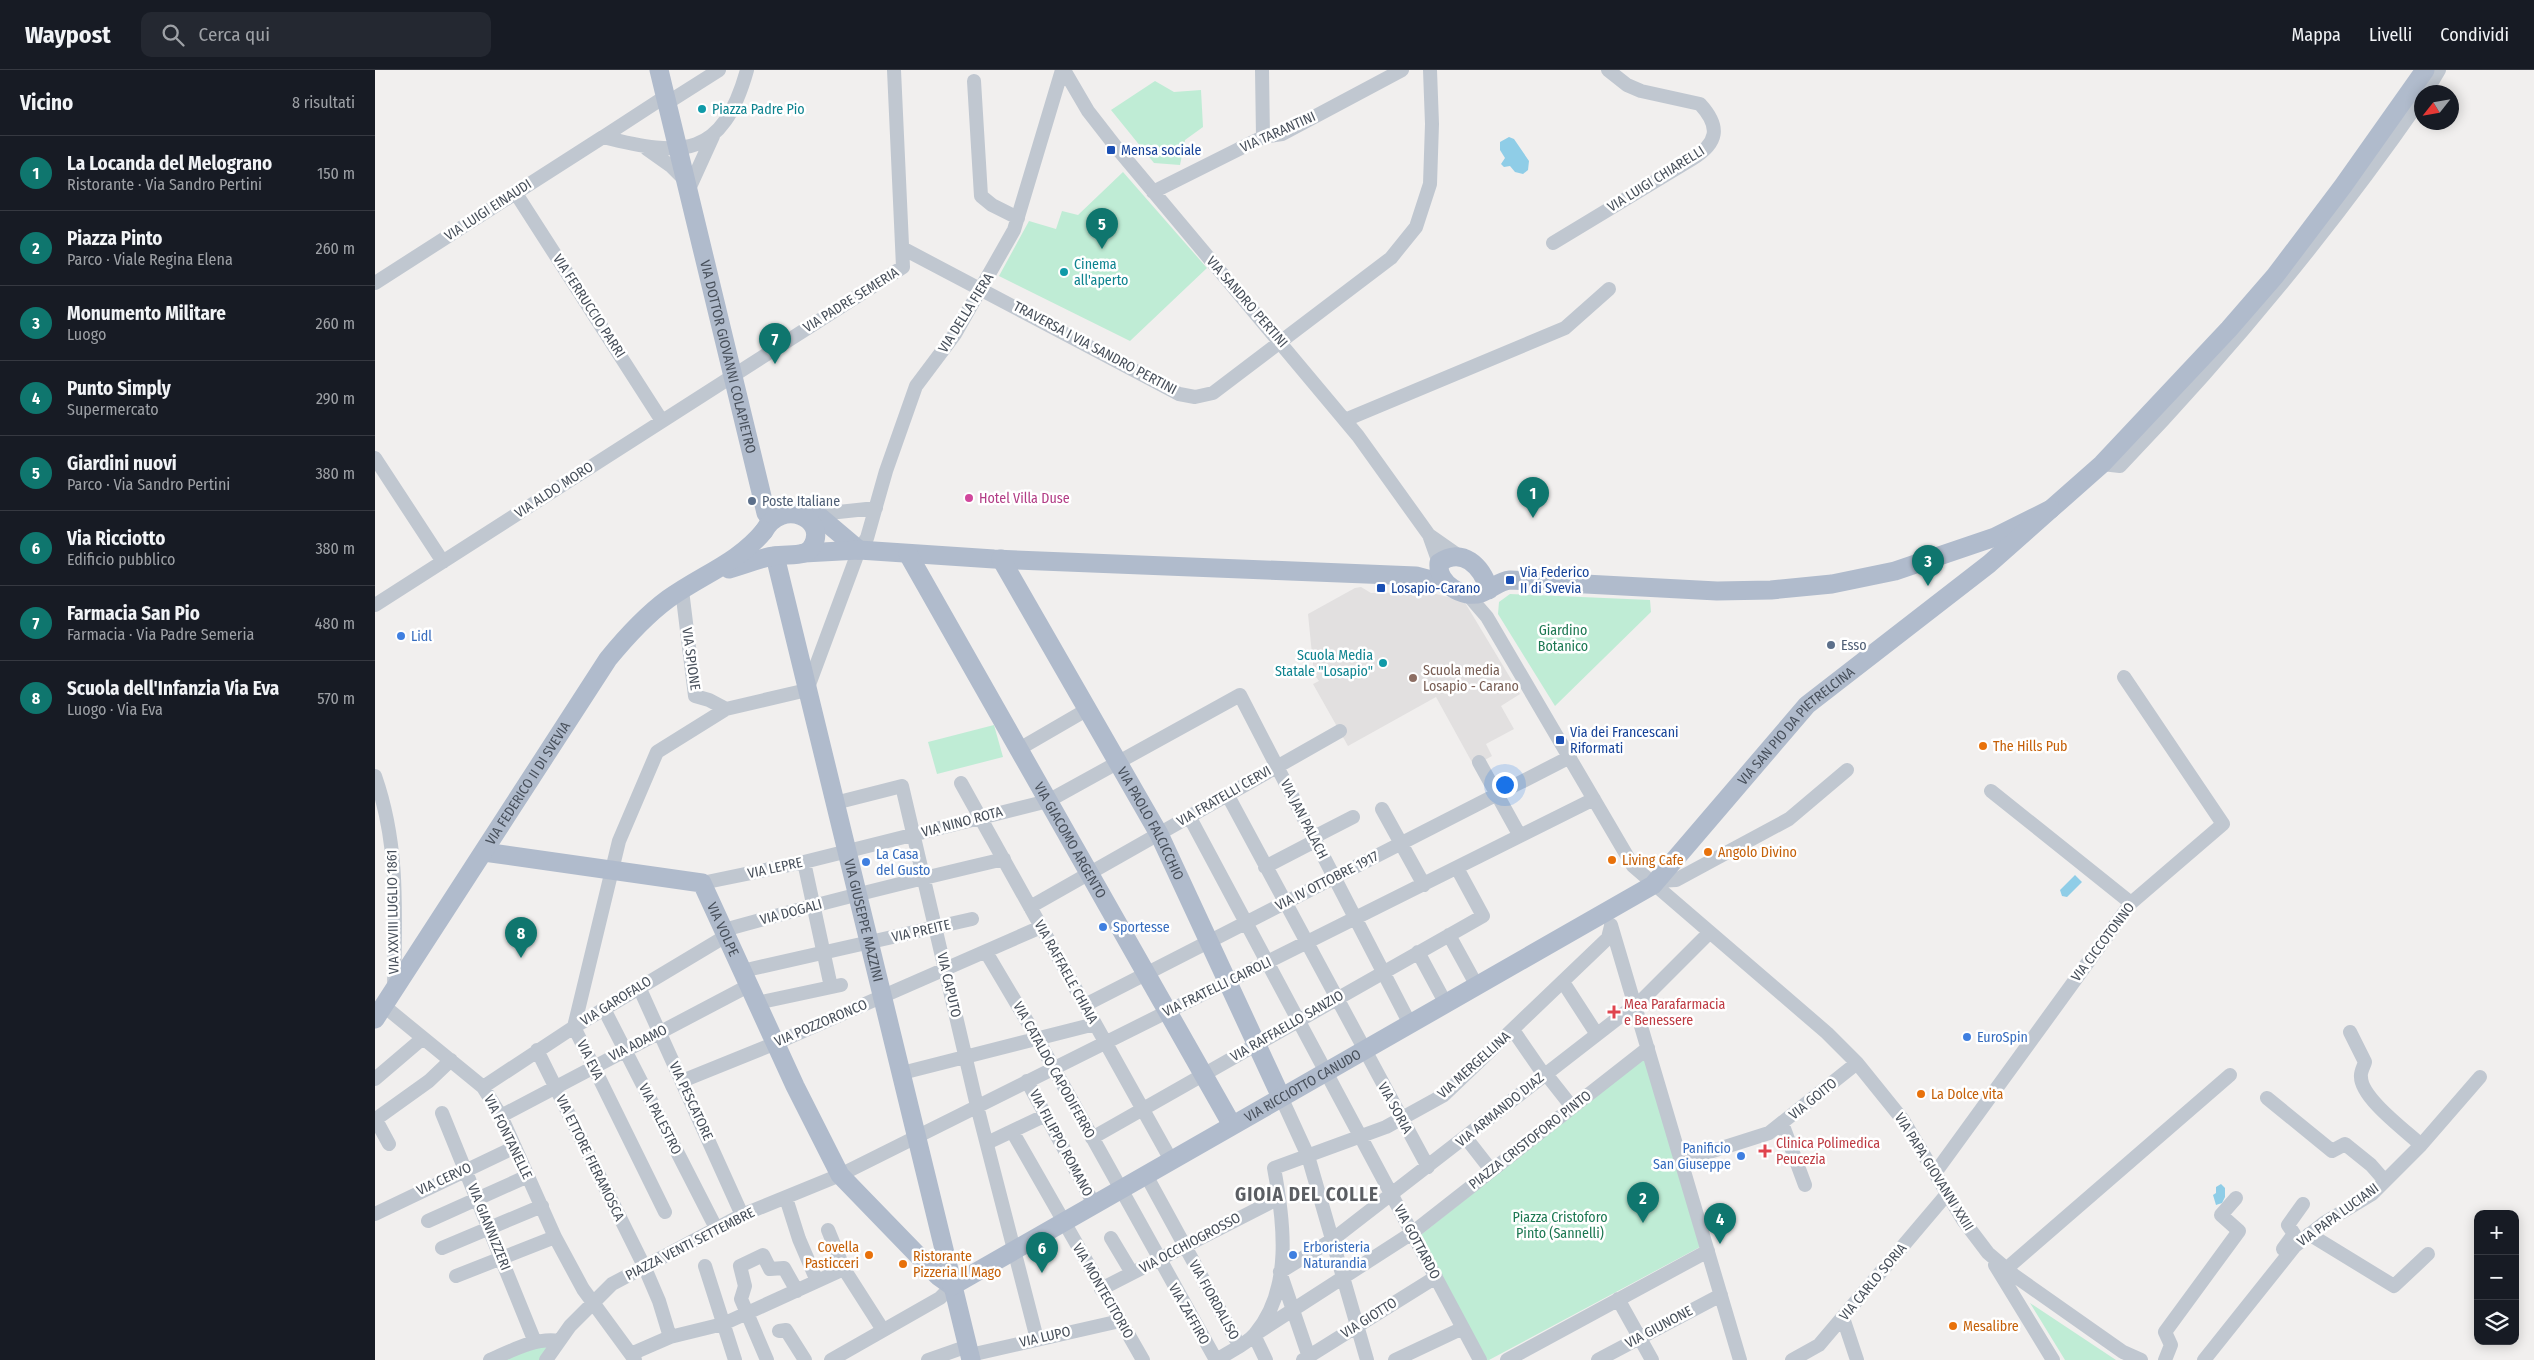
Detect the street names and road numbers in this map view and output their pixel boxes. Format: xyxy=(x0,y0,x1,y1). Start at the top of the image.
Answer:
street label: VIA TARANTINI xyxy=(1238,108,1318,156)
street label: VIA LUIGI CHIARELLI xyxy=(1604,142,1708,216)
street label: VIA LUIGI EINAUDI xyxy=(441,176,535,244)
street label: VIA FERRUCCIO PARRI xyxy=(549,251,629,361)
street label: VIA SANDRO PERTINI xyxy=(1203,253,1291,351)
street label: VIA DOTTOR GIOVANNI COLAPIETRO xyxy=(697,258,760,455)
street label: VIA PADRE SEMERIA xyxy=(800,263,903,336)
street label: VIA DELLA FIERA xyxy=(935,270,998,356)
street label: TRAVERSA I VIA SANDRO PERTINI xyxy=(1010,298,1180,398)
street label: VIA ALDO MORO xyxy=(512,458,597,522)
street label: VIA SPIONE xyxy=(678,626,704,692)
street label: VIA SAN PIO DA PIETRELCINA xyxy=(1734,663,1858,788)
street label: VIA FEDERICO II DI SVEVIA xyxy=(482,718,574,848)
street label: VIA FRATELLI CERVI xyxy=(1174,762,1274,830)
street label: VIA PAOLO FALCICCHIO xyxy=(1114,764,1188,883)
street label: VIA JAN PALACH xyxy=(1277,776,1331,862)
street label: VIA GIACOMO ARGENTO xyxy=(1031,779,1110,901)
street label: VIA NINO ROTA xyxy=(920,803,1005,841)
street label: VIA IV OTTOBRE 1917 xyxy=(1273,848,1382,914)
street label: VIA XXVIII LUGLIO 1861 xyxy=(383,849,403,975)
street label: VIA LEPRE xyxy=(746,854,804,882)
street label: VIA GIUSEPPE MAZZINI xyxy=(841,857,887,983)
street label: VIA DOGALI xyxy=(758,896,824,928)
street label: VIA CICCOTONNO xyxy=(2068,899,2138,985)
street label: VIA VOLPE xyxy=(703,900,743,959)
street label: VIA PREITE xyxy=(890,916,952,946)
street label: VIA RAFFAELE CHIAIA xyxy=(1031,917,1102,1027)
street label: VIA CAPUTO xyxy=(933,951,965,1019)
street label: VIA FRATELLI CAIROLI xyxy=(1160,953,1274,1021)
street label: VIA GAROFALO xyxy=(577,972,655,1029)
street label: VIA RAFFAELLO SANZIO xyxy=(1227,987,1347,1065)
street label: VIA POZZORONCO xyxy=(772,996,870,1050)
street label: VIA CATALDO CAPODIFERRO xyxy=(1009,999,1099,1142)
street label: VIA ADAMO xyxy=(606,1021,670,1065)
street label: VIA MERGELLINA xyxy=(1434,1027,1514,1102)
street label: VIA EVA xyxy=(573,1037,607,1083)
street label: VIA RICCIOTTO CANUDO xyxy=(1241,1045,1364,1125)
street label: VIA PESCATORE xyxy=(665,1059,717,1143)
street label: VIA ARMANDO DIAZ xyxy=(1453,1069,1548,1151)
street label: VIA GOITO xyxy=(1786,1074,1841,1123)
street label: VIA SORIA xyxy=(1374,1079,1416,1137)
street label: VIA PALESTRO xyxy=(635,1081,685,1157)
street label: VIA FILIPPO ROMANO xyxy=(1026,1087,1096,1200)
street label: PIAZZA CRISTOFORO PINTO xyxy=(1465,1087,1595,1193)
street label: VIA FONTANELLE xyxy=(480,1092,536,1182)
street label: VIA ETTORE FIERAMOSCA xyxy=(552,1092,628,1224)
street label: VIA PAPA GIOVANNI XXIII xyxy=(1891,1110,1977,1234)
street label: VIA CERVO xyxy=(414,1159,474,1199)
street label: VIA PAPA LUCIANI xyxy=(2294,1180,2382,1250)
street label: VIA GIANNIZZERI xyxy=(464,1181,514,1273)
street label: VIA GOTTARDO xyxy=(1390,1202,1444,1282)
street label: PIAZZA VENTI SETTEMBRE xyxy=(623,1204,758,1284)
street label: VIA OCCHIOGROSSO xyxy=(1137,1209,1244,1277)
street label: VIA CARLO SORIA xyxy=(1836,1239,1911,1324)
street label: VIA MONTECITORIO xyxy=(1069,1240,1137,1342)
street label: VIA FIORDALISO xyxy=(1185,1257,1243,1343)
street label: VIA ZAFFIRO xyxy=(1165,1280,1213,1348)
street label: VIA GIOTTO xyxy=(1338,1294,1400,1342)
street label: VIA GIUNONE xyxy=(1622,1302,1696,1352)
street label: VIA LUPO xyxy=(1018,1323,1072,1351)

